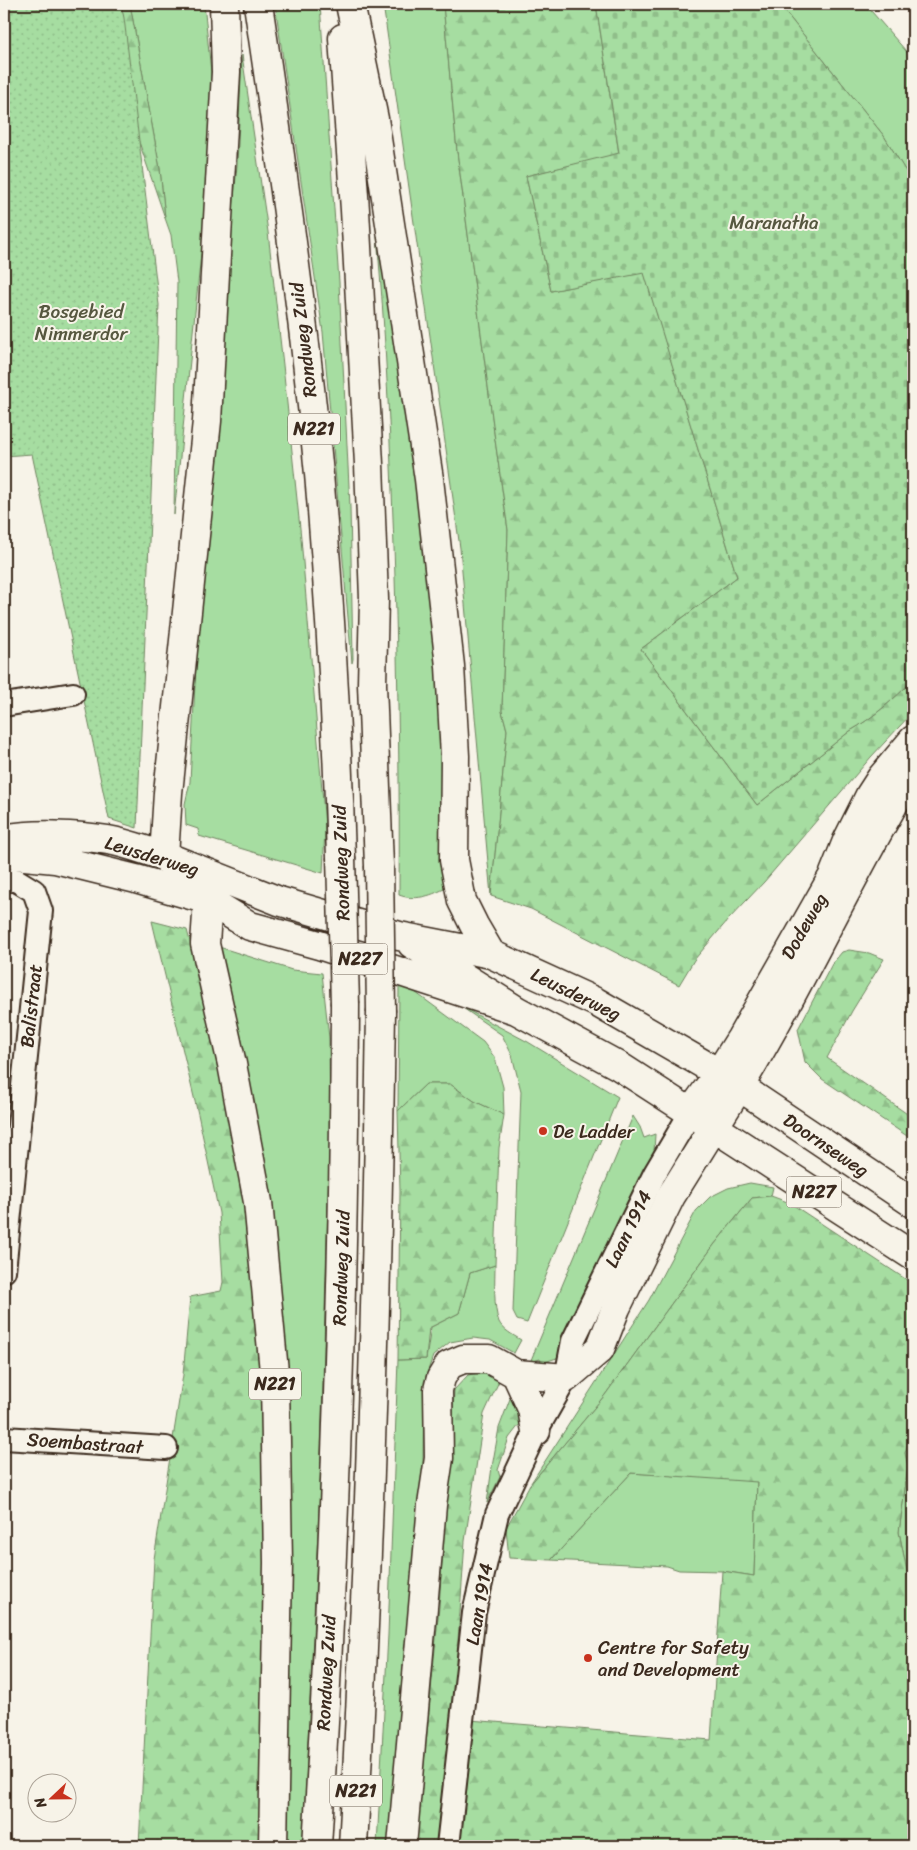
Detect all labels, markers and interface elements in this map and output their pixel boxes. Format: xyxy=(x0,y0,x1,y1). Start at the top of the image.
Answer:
park label: Maranatha xyxy=(729,206,819,239)
street label: Rondweg Zuid xyxy=(279,280,326,399)
park label: Bosgebied Nimmerdor xyxy=(35,295,128,350)
road number: N221 xyxy=(288,414,340,444)
street label: Rondweg Zuid xyxy=(322,804,360,921)
street label: Leusderweg xyxy=(101,826,204,886)
street label: Dodeweg xyxy=(772,886,836,966)
road number: N227 xyxy=(332,944,388,974)
street label: Leusderweg xyxy=(525,958,627,1030)
street label: Balistraat xyxy=(10,963,52,1049)
street label: Doornseweg xyxy=(776,1104,876,1186)
place label: De Ladder xyxy=(553,1115,636,1148)
marker: De Ladder xyxy=(537,1125,549,1137)
road number: N227 xyxy=(786,1176,842,1208)
street label: Laan 1914 xyxy=(595,1184,661,1273)
street label: Rondweg Zuid xyxy=(322,1209,360,1326)
road number: N221 xyxy=(249,1368,301,1400)
street label: Soembastraat xyxy=(26,1422,145,1464)
street label: Laan 1914 xyxy=(456,1560,502,1648)
street label: Rondweg Zuid xyxy=(306,1613,346,1732)
place label: Centre for Safety and Development xyxy=(598,1631,749,1686)
marker: Centre for Safety and Development xyxy=(582,1652,594,1664)
north arrow xyxy=(28,1772,78,1822)
road number: N221 xyxy=(330,1775,382,1806)
text: N xyxy=(27,1793,54,1813)

